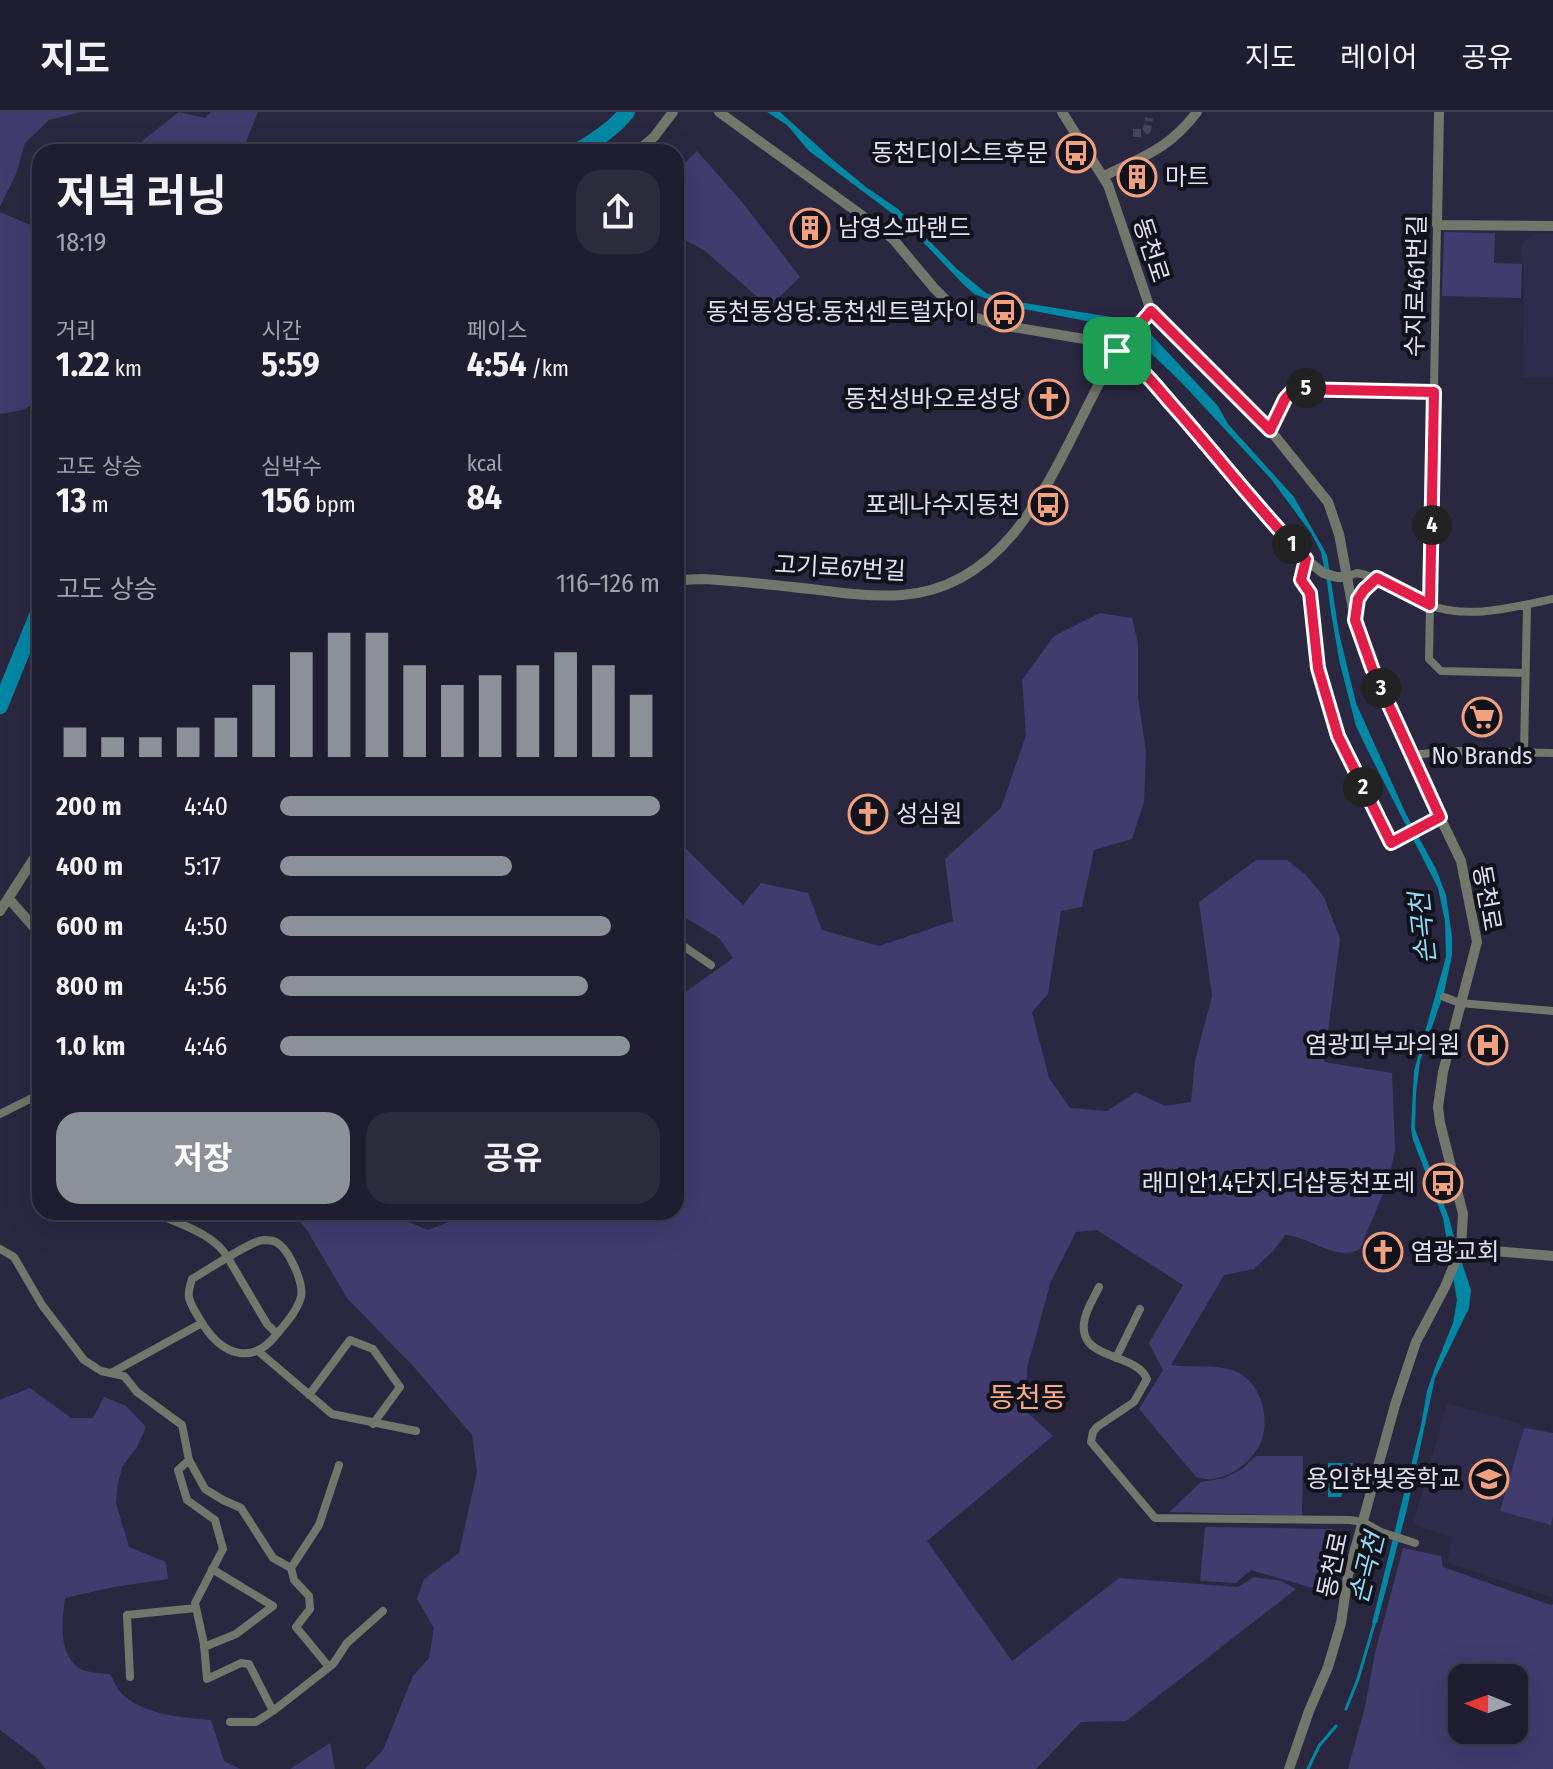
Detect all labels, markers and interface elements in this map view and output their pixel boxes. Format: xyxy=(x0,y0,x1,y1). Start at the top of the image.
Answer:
text: 지도 xyxy=(40,36,110,82)
text: 지도 xyxy=(1245,41,1296,74)
text: 레이어 xyxy=(1340,41,1417,74)
text: 공유 xyxy=(1461,41,1513,74)
bus stop icon: 동천디이스트후문 xyxy=(1055,132,1097,174)
place label: 동천디이스트후문 xyxy=(871,139,1048,167)
building icon: 마트 xyxy=(1116,156,1158,198)
place label: 마트 xyxy=(1165,163,1209,191)
text: 저녁 러닝 xyxy=(56,170,227,223)
button: share xyxy=(576,170,660,254)
building icon: 남영스파랜드 xyxy=(789,207,831,249)
place label: 남영스파랜드 xyxy=(838,214,970,242)
street label: 동천로 xyxy=(1127,214,1175,286)
street label: 수지로461번길 xyxy=(1401,215,1431,357)
text: 18:19 xyxy=(56,227,106,258)
bus stop icon: 동천동성당.동천센트럴자이 xyxy=(983,291,1025,333)
place label: 동천동성당.동천센트럴자이 xyxy=(706,298,976,326)
text: 거리 xyxy=(56,317,96,344)
text: 시간 xyxy=(261,317,302,344)
text: 페이스 xyxy=(467,317,527,344)
pin xyxy=(1083,317,1151,385)
icon: arrive xyxy=(1095,329,1139,373)
text: 1.22 xyxy=(56,344,110,385)
text: 5:59 xyxy=(261,344,320,385)
text: 4:54 xyxy=(467,344,526,385)
text: km xyxy=(110,355,142,382)
text: /km xyxy=(526,355,569,382)
pin: 5 xyxy=(1286,368,1326,408)
text: 5 xyxy=(1301,374,1311,401)
church icon: 동천성바오로성당 xyxy=(1028,378,1070,420)
place label: 동천성바오로성당 xyxy=(844,385,1021,413)
text: kcal xyxy=(467,450,502,477)
text: 고도 상승 xyxy=(56,453,142,480)
text: 심박수 xyxy=(261,453,322,480)
text: 84 xyxy=(467,477,502,518)
text: 13 xyxy=(56,480,86,521)
text: 156 xyxy=(261,480,310,521)
bus stop icon: 포레나수지동천 xyxy=(1027,484,1069,526)
text: m xyxy=(86,491,109,518)
text: bpm xyxy=(310,491,356,518)
place label: 포레나수지동천 xyxy=(865,491,1020,519)
pin: 4 xyxy=(1412,505,1452,545)
text: 4 xyxy=(1426,511,1438,538)
pin: 1 xyxy=(1272,524,1312,564)
text: 1 xyxy=(1287,530,1297,557)
street label: 고기로67번길 xyxy=(774,551,906,585)
text: 116–126 m xyxy=(556,568,660,599)
text: 고도 상승 xyxy=(56,574,158,605)
pin: 3 xyxy=(1361,668,1401,708)
text: 3 xyxy=(1376,674,1386,701)
supermarket icon: No Brands xyxy=(1461,696,1503,738)
place label: No Brands xyxy=(1431,742,1533,770)
pin: 2 xyxy=(1343,767,1383,807)
text: 2 xyxy=(1358,773,1368,800)
text: 200 m xyxy=(56,791,122,822)
text: 4:40 xyxy=(184,791,228,822)
church icon: 성심원 xyxy=(847,793,889,835)
place label: 성심원 xyxy=(896,800,962,828)
text: 400 m xyxy=(56,851,123,882)
text: 5:17 xyxy=(184,851,221,882)
street label: 동천로 xyxy=(1467,863,1507,933)
water label: 손곡천 xyxy=(1404,888,1442,965)
text: 600 m xyxy=(56,911,123,942)
text: 4:50 xyxy=(184,911,228,942)
text: 800 m xyxy=(56,971,123,1002)
text: 4:56 xyxy=(184,971,227,1002)
hospital icon: 염광피부과의원 xyxy=(1467,1024,1509,1066)
text: 1.0 km xyxy=(56,1031,125,1062)
text: 4:46 xyxy=(184,1031,227,1062)
place label: 염광피부과의원 xyxy=(1305,1031,1460,1059)
button: 저장 xyxy=(56,1112,350,1204)
button: 공유 xyxy=(366,1112,660,1204)
bus stop icon: 래미안1.4단지.더샵동천포레 xyxy=(1422,1162,1464,1204)
place label: 래미안1.4단지.더샵동천포레 xyxy=(1142,1169,1415,1197)
church icon: 염광교회 xyxy=(1362,1231,1404,1273)
place label: 염광교회 xyxy=(1411,1238,1499,1266)
district label: 동천동 xyxy=(989,1381,1067,1414)
school or university icon: 용인한빛중학교 xyxy=(1468,1458,1510,1500)
place label: 용인한빛중학교 xyxy=(1306,1465,1461,1493)
water label: 손곡천 xyxy=(1343,1526,1391,1607)
street label: 동천로 xyxy=(1312,1530,1354,1600)
north arrow xyxy=(1448,1664,1528,1744)
map controls xyxy=(1448,1664,1528,1744)

